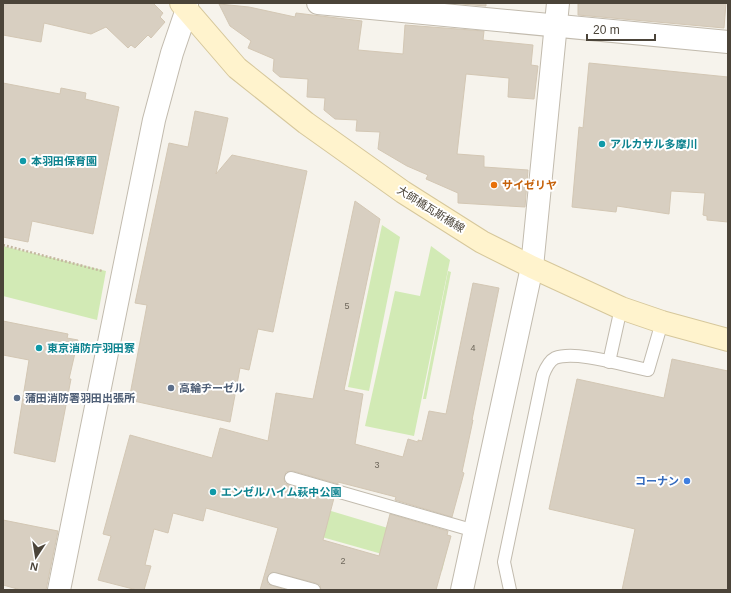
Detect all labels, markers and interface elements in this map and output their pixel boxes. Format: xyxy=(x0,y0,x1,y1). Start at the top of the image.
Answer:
scale bar xyxy=(587,16,655,42)
text: 20 m xyxy=(593,23,620,37)
place label: アルカサル多摩川 xyxy=(610,138,698,150)
marker: アルカサル多摩川 xyxy=(597,139,607,149)
place label: 本羽田保育園 xyxy=(31,155,97,167)
marker: 本羽田保育園 xyxy=(18,156,28,166)
place label: サイゼリヤ xyxy=(502,179,557,191)
marker: サイゼリヤ xyxy=(489,180,499,190)
street label: 大師橋瓦斯橋線 xyxy=(395,184,467,234)
house number: 5 xyxy=(344,301,350,311)
place label: 東京消防庁羽田寮 xyxy=(47,342,135,354)
marker: 東京消防庁羽田寮 xyxy=(34,343,44,353)
house number: 4 xyxy=(470,343,476,353)
place label: 高輪ヂーゼル xyxy=(179,382,245,394)
marker: 高輪ヂーゼル xyxy=(166,383,176,393)
place label: 蒲田消防署羽田出張所 xyxy=(25,392,135,404)
marker: 蒲田消防署羽田出張所 xyxy=(12,393,22,403)
house number: 3 xyxy=(374,460,380,470)
place label: コーナン xyxy=(635,475,679,487)
marker: コーナン xyxy=(682,476,692,486)
place label: エンゼルハイム萩中公園 xyxy=(221,486,342,498)
marker: エンゼルハイム萩中公園 xyxy=(208,487,218,497)
north arrow xyxy=(16,537,56,577)
house number: 2 xyxy=(340,556,346,566)
text: N xyxy=(29,560,39,573)

